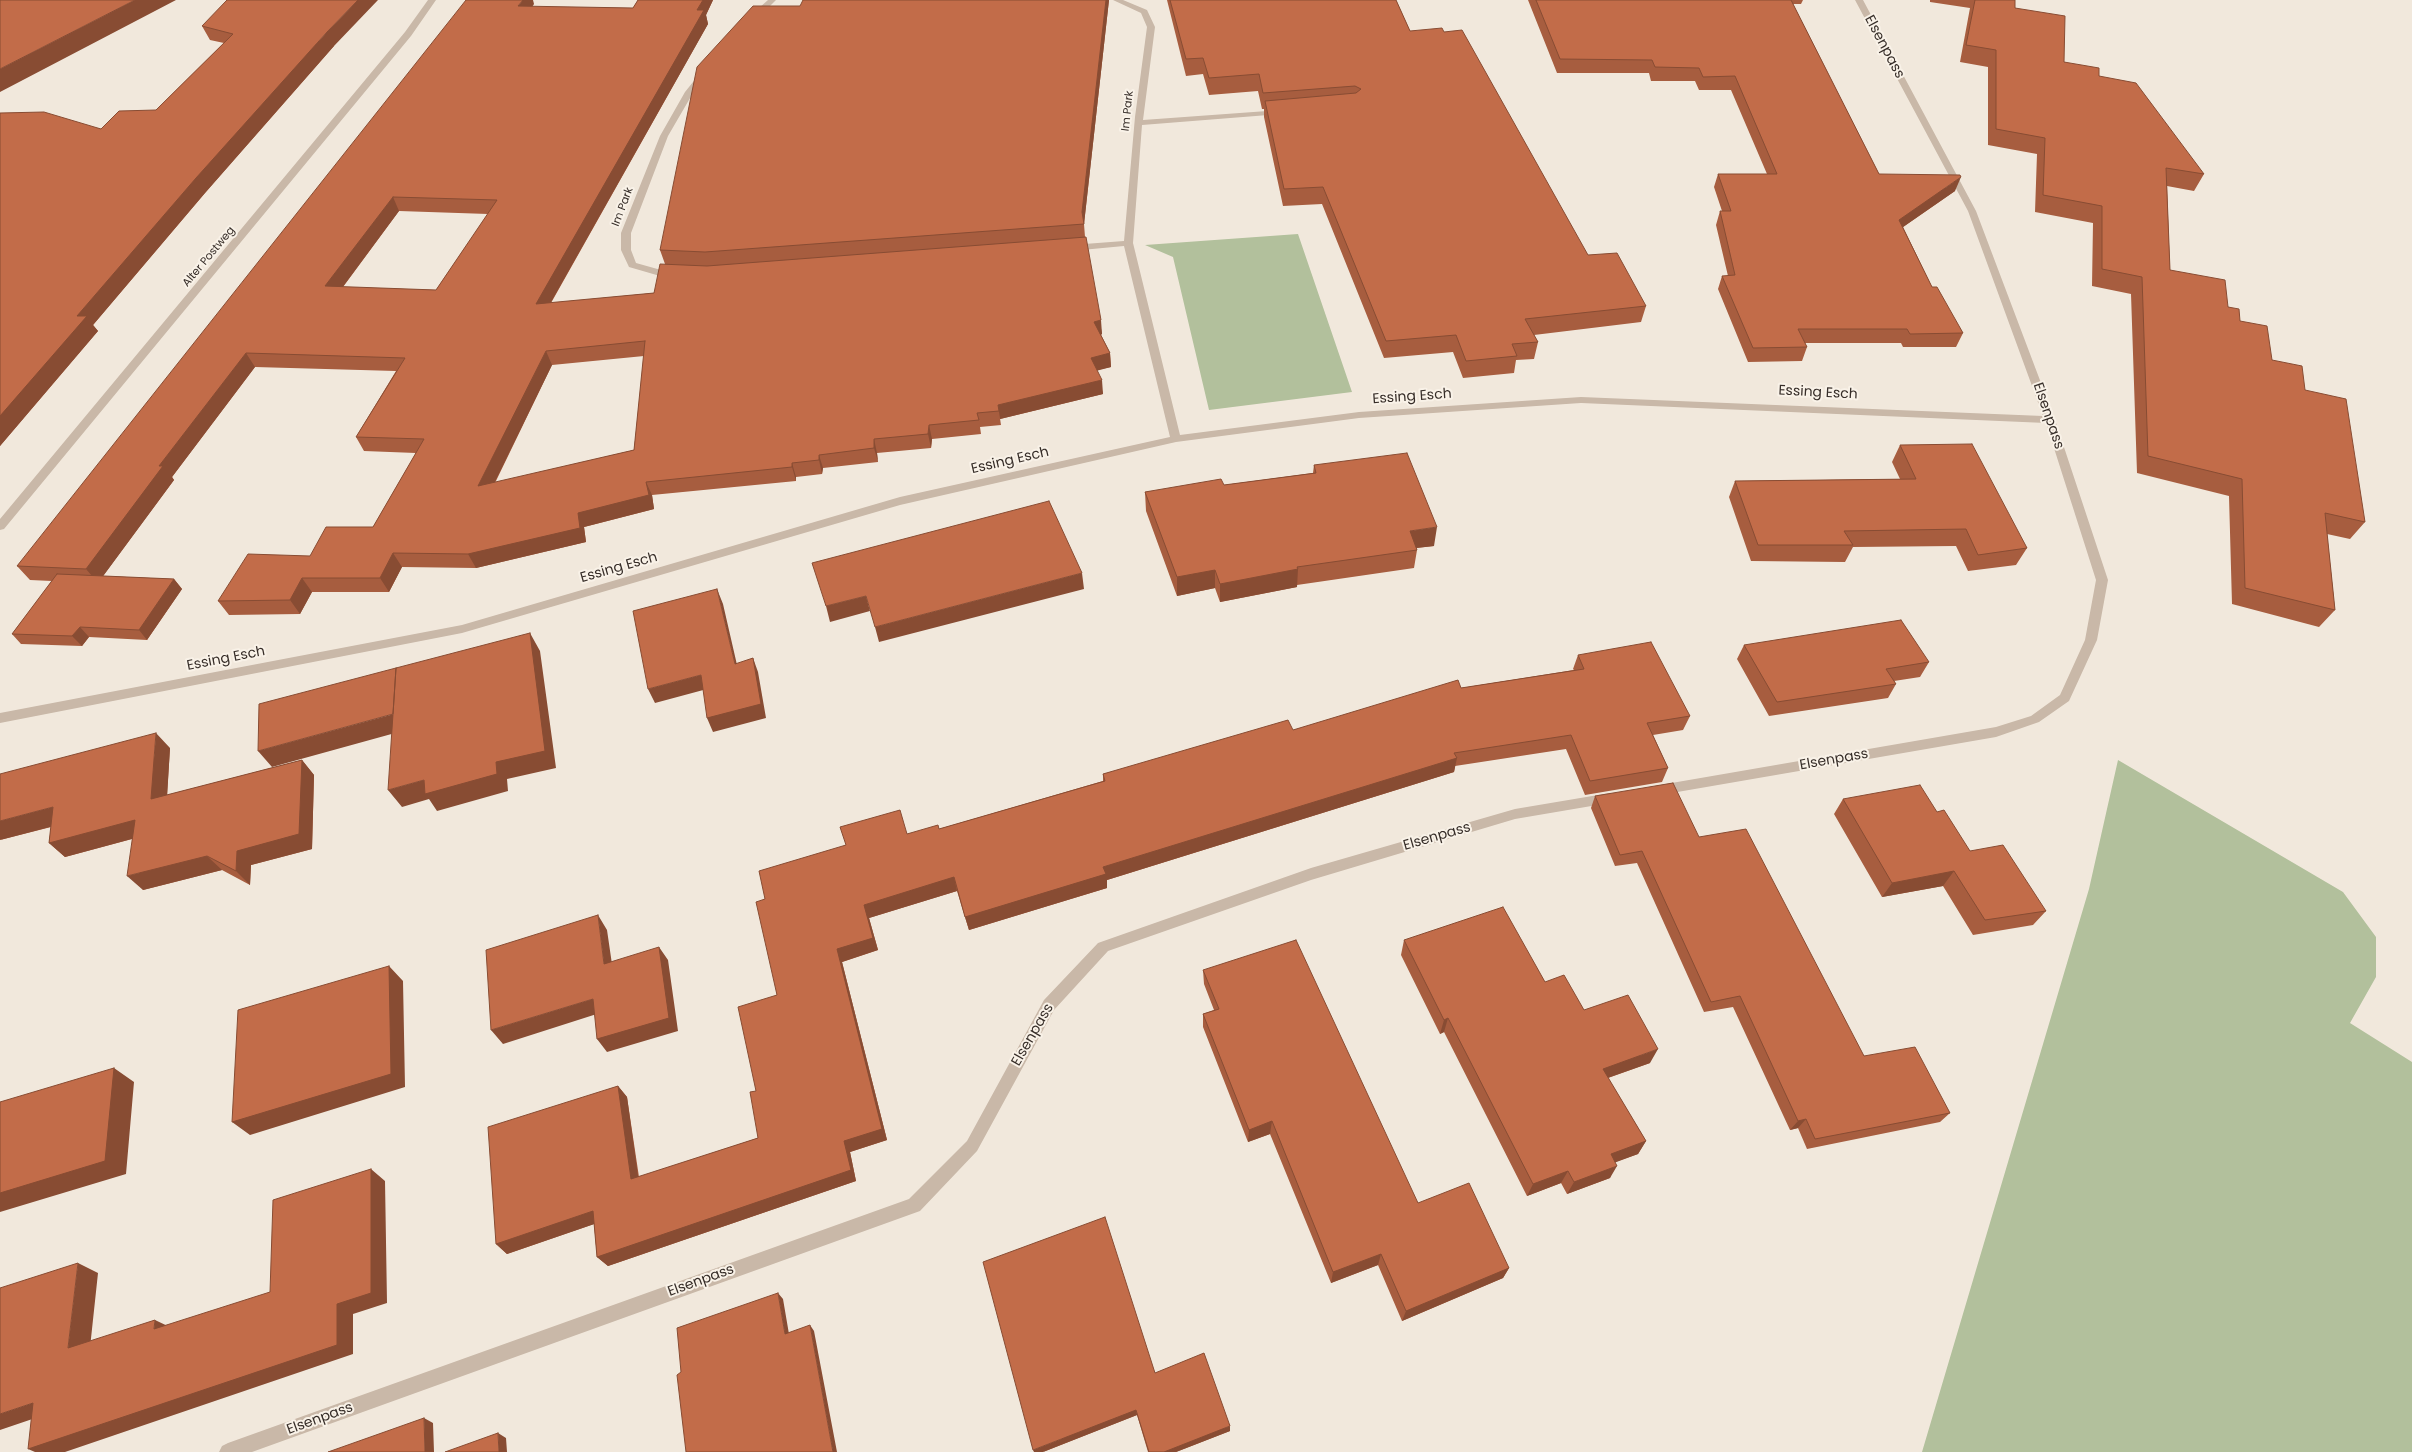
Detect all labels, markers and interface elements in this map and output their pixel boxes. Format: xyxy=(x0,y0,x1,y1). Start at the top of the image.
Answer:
street label: Elsenpass xyxy=(1860,13,1908,81)
street label: Im Park xyxy=(1119,90,1137,132)
street label: Im Park xyxy=(610,186,636,228)
street label: Alter Postweg xyxy=(180,224,238,290)
street label: Elsenpass xyxy=(2029,381,2067,451)
street label: Essing Esch xyxy=(1778,383,1858,403)
street label: Essing Esch xyxy=(1372,386,1452,408)
street label: Essing Esch xyxy=(969,444,1051,478)
street label: Essing Esch xyxy=(579,549,659,587)
street label: Essing Esch xyxy=(185,643,267,675)
street label: Elsenpass xyxy=(1799,746,1869,774)
street label: Elsenpass xyxy=(1401,819,1473,855)
street label: Elsenpass xyxy=(1008,1001,1058,1069)
street label: Elsenpass xyxy=(666,1261,736,1301)
street label: Elsenpass xyxy=(285,1399,355,1439)

